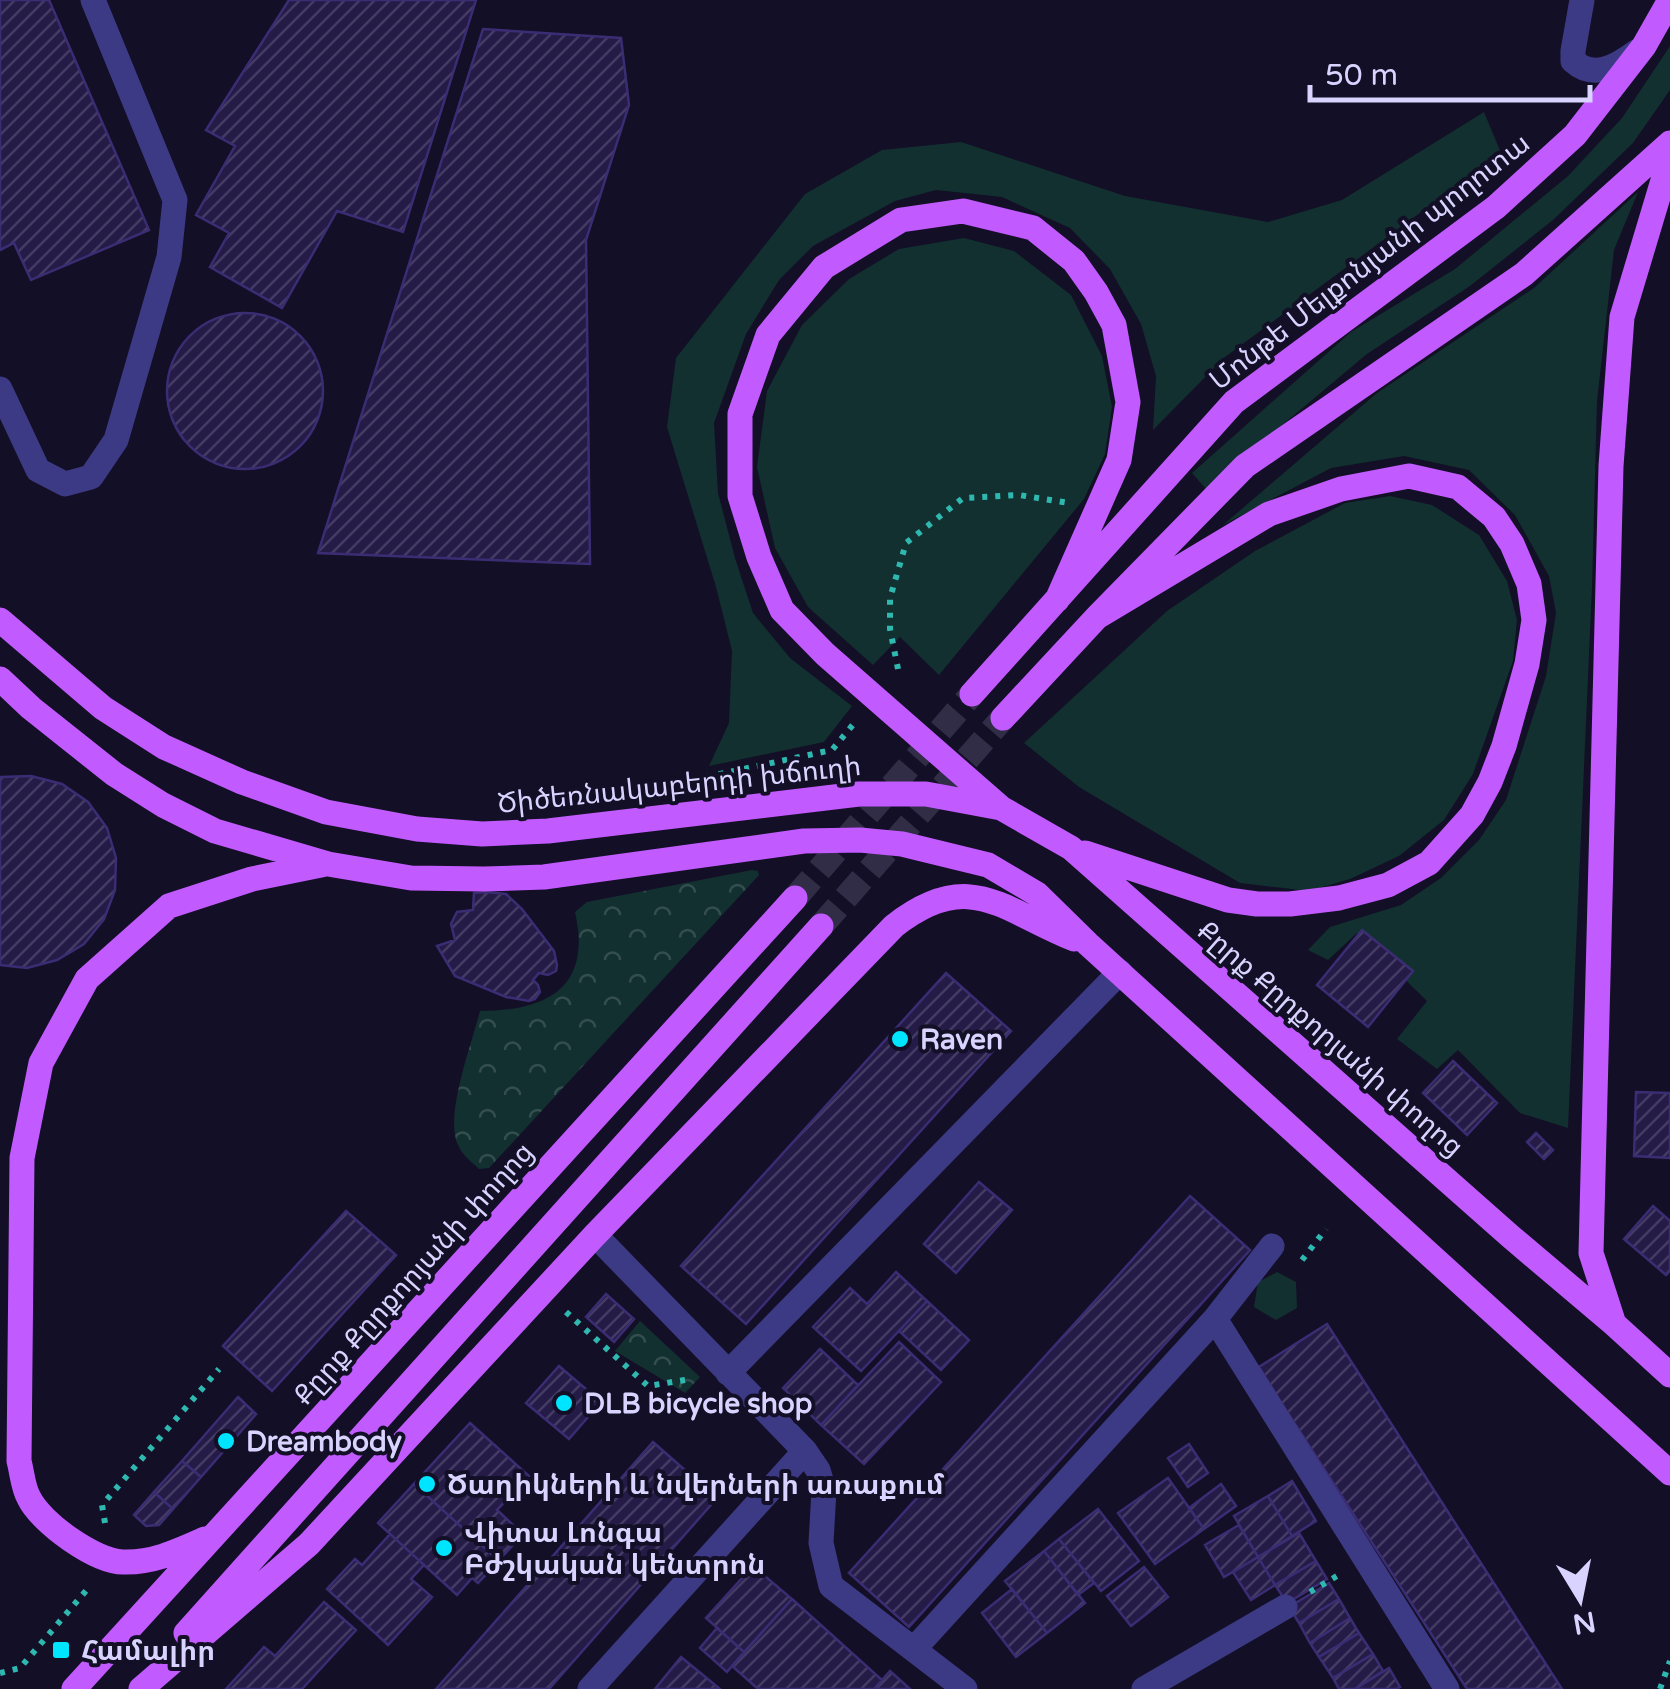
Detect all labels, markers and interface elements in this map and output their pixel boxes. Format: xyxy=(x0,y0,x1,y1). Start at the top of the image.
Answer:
scale bar xyxy=(1310,40,1590,102)
text: 50 m xyxy=(1325,57,1398,94)
street label: Մոնթե Մելքոնյանի պողոտա xyxy=(1203,126,1537,397)
street label: Ծիծեռնակաբերդի խճուղի xyxy=(495,749,863,821)
street label: Քըրք Քըրքորյանի փողոց xyxy=(1190,914,1470,1164)
place label: Raven xyxy=(920,1023,1003,1057)
marker: Raven xyxy=(889,1028,911,1050)
street label: Քըրք Քըրքորյանի փողոց xyxy=(287,1135,541,1412)
place label: DLB bicycle shop xyxy=(584,1387,812,1421)
marker: DLB bicycle shop xyxy=(553,1392,575,1414)
place label: Dreambody xyxy=(246,1425,402,1459)
marker: Dreambody xyxy=(215,1430,237,1452)
place label: Ծաղիկների և նվերների առաքում xyxy=(447,1468,945,1502)
marker: Ծաղիկների և նվերների առաքում xyxy=(416,1473,438,1495)
place label: Վիտա Լոնգա Բժշկական կենտրոն xyxy=(464,1516,765,1582)
marker: Վիտա Լոնգա Բժշկական կենտրոն xyxy=(433,1537,455,1559)
north arrow xyxy=(1530,1549,1630,1649)
text: N xyxy=(1570,1604,1598,1641)
place label: Համալիր xyxy=(81,1634,215,1668)
marker: Համալիր xyxy=(50,1639,72,1661)

